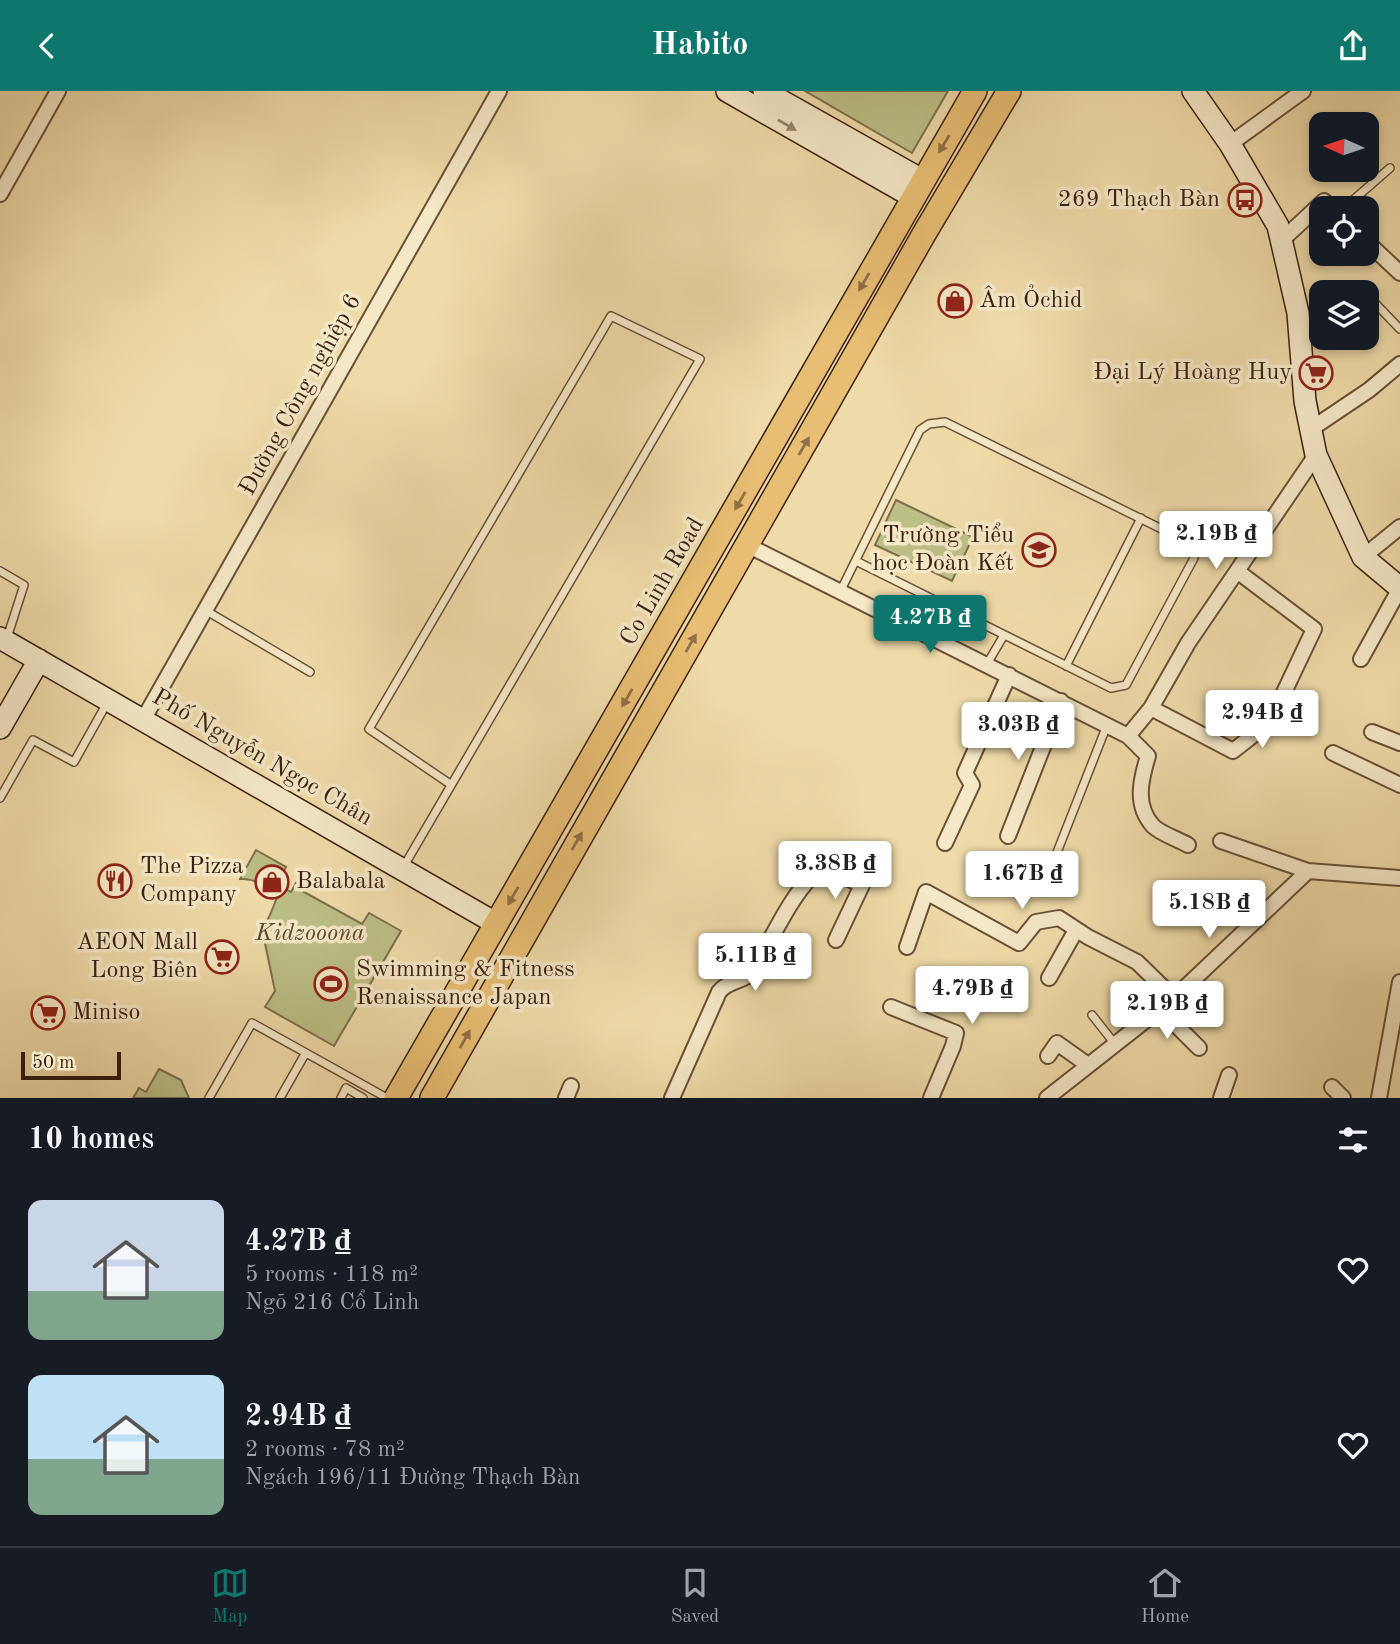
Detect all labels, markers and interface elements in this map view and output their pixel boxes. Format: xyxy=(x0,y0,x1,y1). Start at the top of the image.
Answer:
icon: back xyxy=(28,27,66,65)
icon: share xyxy=(1334,27,1372,65)
text: Habito xyxy=(652,30,748,62)
north arrow xyxy=(1309,112,1379,182)
map controls xyxy=(1309,112,1379,350)
one-way arrow xyxy=(777,119,796,131)
one-way arrow xyxy=(938,134,950,153)
bus stop icon: 269 Thạch Bàn xyxy=(1226,181,1264,219)
place label: 269 Thạch Bàn xyxy=(1058,188,1220,212)
button: locate xyxy=(1309,196,1379,266)
one-way arrow xyxy=(858,272,870,292)
button: layers xyxy=(1309,280,1379,350)
shop icon: Âm Ỏchid xyxy=(936,282,974,320)
place label: Âm Ỏchid xyxy=(979,284,1082,313)
street label: Đường Công nghiệp 6 xyxy=(236,290,366,500)
supermarket icon: Đại Lý Hoàng Huy xyxy=(1297,354,1335,392)
place label: Đại Lý Hoàng Huy xyxy=(1093,361,1292,385)
one-way arrow xyxy=(797,436,809,456)
one-way arrow xyxy=(734,491,746,510)
pin: 2.19B ₫ xyxy=(1151,511,1281,571)
street label: Co Linh Road xyxy=(617,514,709,650)
place label: Trường Tiểu học Đoàn Kết xyxy=(872,522,1014,576)
text: 2.19B ₫ xyxy=(1175,522,1257,545)
school or university icon: Trường Tiểu học Đoàn Kết xyxy=(1020,531,1058,569)
pin: 4.27B ₫ xyxy=(865,595,995,655)
text: 4.27B ₫ xyxy=(889,606,971,629)
one-way arrow xyxy=(685,634,697,653)
street label: Phố Nguyễn Ngọc Chân xyxy=(148,683,377,831)
one-way arrow xyxy=(620,689,633,708)
pin: 2.94B ₫ xyxy=(1197,691,1327,750)
text: 2.94B ₫ xyxy=(1221,701,1303,724)
pin: 3.03B ₫ xyxy=(953,703,1083,762)
text: 3.03B ₫ xyxy=(977,713,1059,736)
one-way arrow xyxy=(571,831,584,850)
pin: 3.38B ₫ xyxy=(770,841,900,901)
pin: 1.67B ₫ xyxy=(957,851,1087,911)
text: 3.38B ₫ xyxy=(794,852,876,875)
place label: The Pizza Company xyxy=(140,855,244,907)
restaurant icon: The Pizza Company xyxy=(96,862,134,900)
text: 1.67B ₫ xyxy=(981,862,1063,885)
shop icon: Balabala xyxy=(253,863,291,901)
place label: Balabala xyxy=(296,870,385,894)
pin: 5.18B ₫ xyxy=(1144,881,1274,940)
one-way arrow xyxy=(507,886,519,905)
text: 5.18B ₫ xyxy=(1168,891,1250,914)
park label: Kidzooona xyxy=(254,922,365,946)
place label: AEON Mall Long Biên xyxy=(76,931,198,983)
pin: 5.11B ₫ xyxy=(690,933,820,993)
supermarket icon: AEON Mall Long Biên xyxy=(203,938,241,976)
text: 5.11B ₫ xyxy=(714,944,796,967)
place label: Swimming & Fitness Renaissance Japan xyxy=(356,958,575,1010)
sports icon: Swimming & Fitness Renaissance Japan xyxy=(312,965,350,1003)
pin: 4.79B ₫ xyxy=(907,967,1037,1026)
text: 4.79B ₫ xyxy=(931,977,1013,1000)
pin: 2.19B ₫ xyxy=(1102,981,1232,1041)
text: 2.19B ₫ xyxy=(1126,992,1208,1015)
supermarket icon: Miniso xyxy=(29,994,67,1032)
place label: Miniso xyxy=(72,1001,140,1025)
one-way arrow xyxy=(459,1029,471,1048)
scale bar xyxy=(21,1049,121,1081)
text: 50 m xyxy=(32,1054,74,1073)
icon: filters xyxy=(1334,1121,1372,1159)
text: 10 homes xyxy=(28,1125,154,1155)
text: 4.27B ₫ xyxy=(245,1227,351,1257)
icon: home xyxy=(84,1228,168,1312)
icon: heart xyxy=(1334,1251,1372,1289)
text: 5 rooms · 118 m² xyxy=(245,1263,418,1286)
text: Ngõ 216 Cổ Linh xyxy=(245,1291,419,1314)
text: 2.94B ₫ xyxy=(245,1402,351,1432)
icon: home xyxy=(84,1403,168,1487)
icon: heart xyxy=(1334,1426,1372,1464)
text: 2 rooms · 78 m² xyxy=(245,1438,405,1461)
text: Ngách 196/11 Đường Thạch Bàn xyxy=(245,1466,581,1489)
tab: Map xyxy=(211,1564,249,1629)
tab: Saved xyxy=(671,1564,719,1629)
tab: Home xyxy=(1141,1564,1189,1629)

